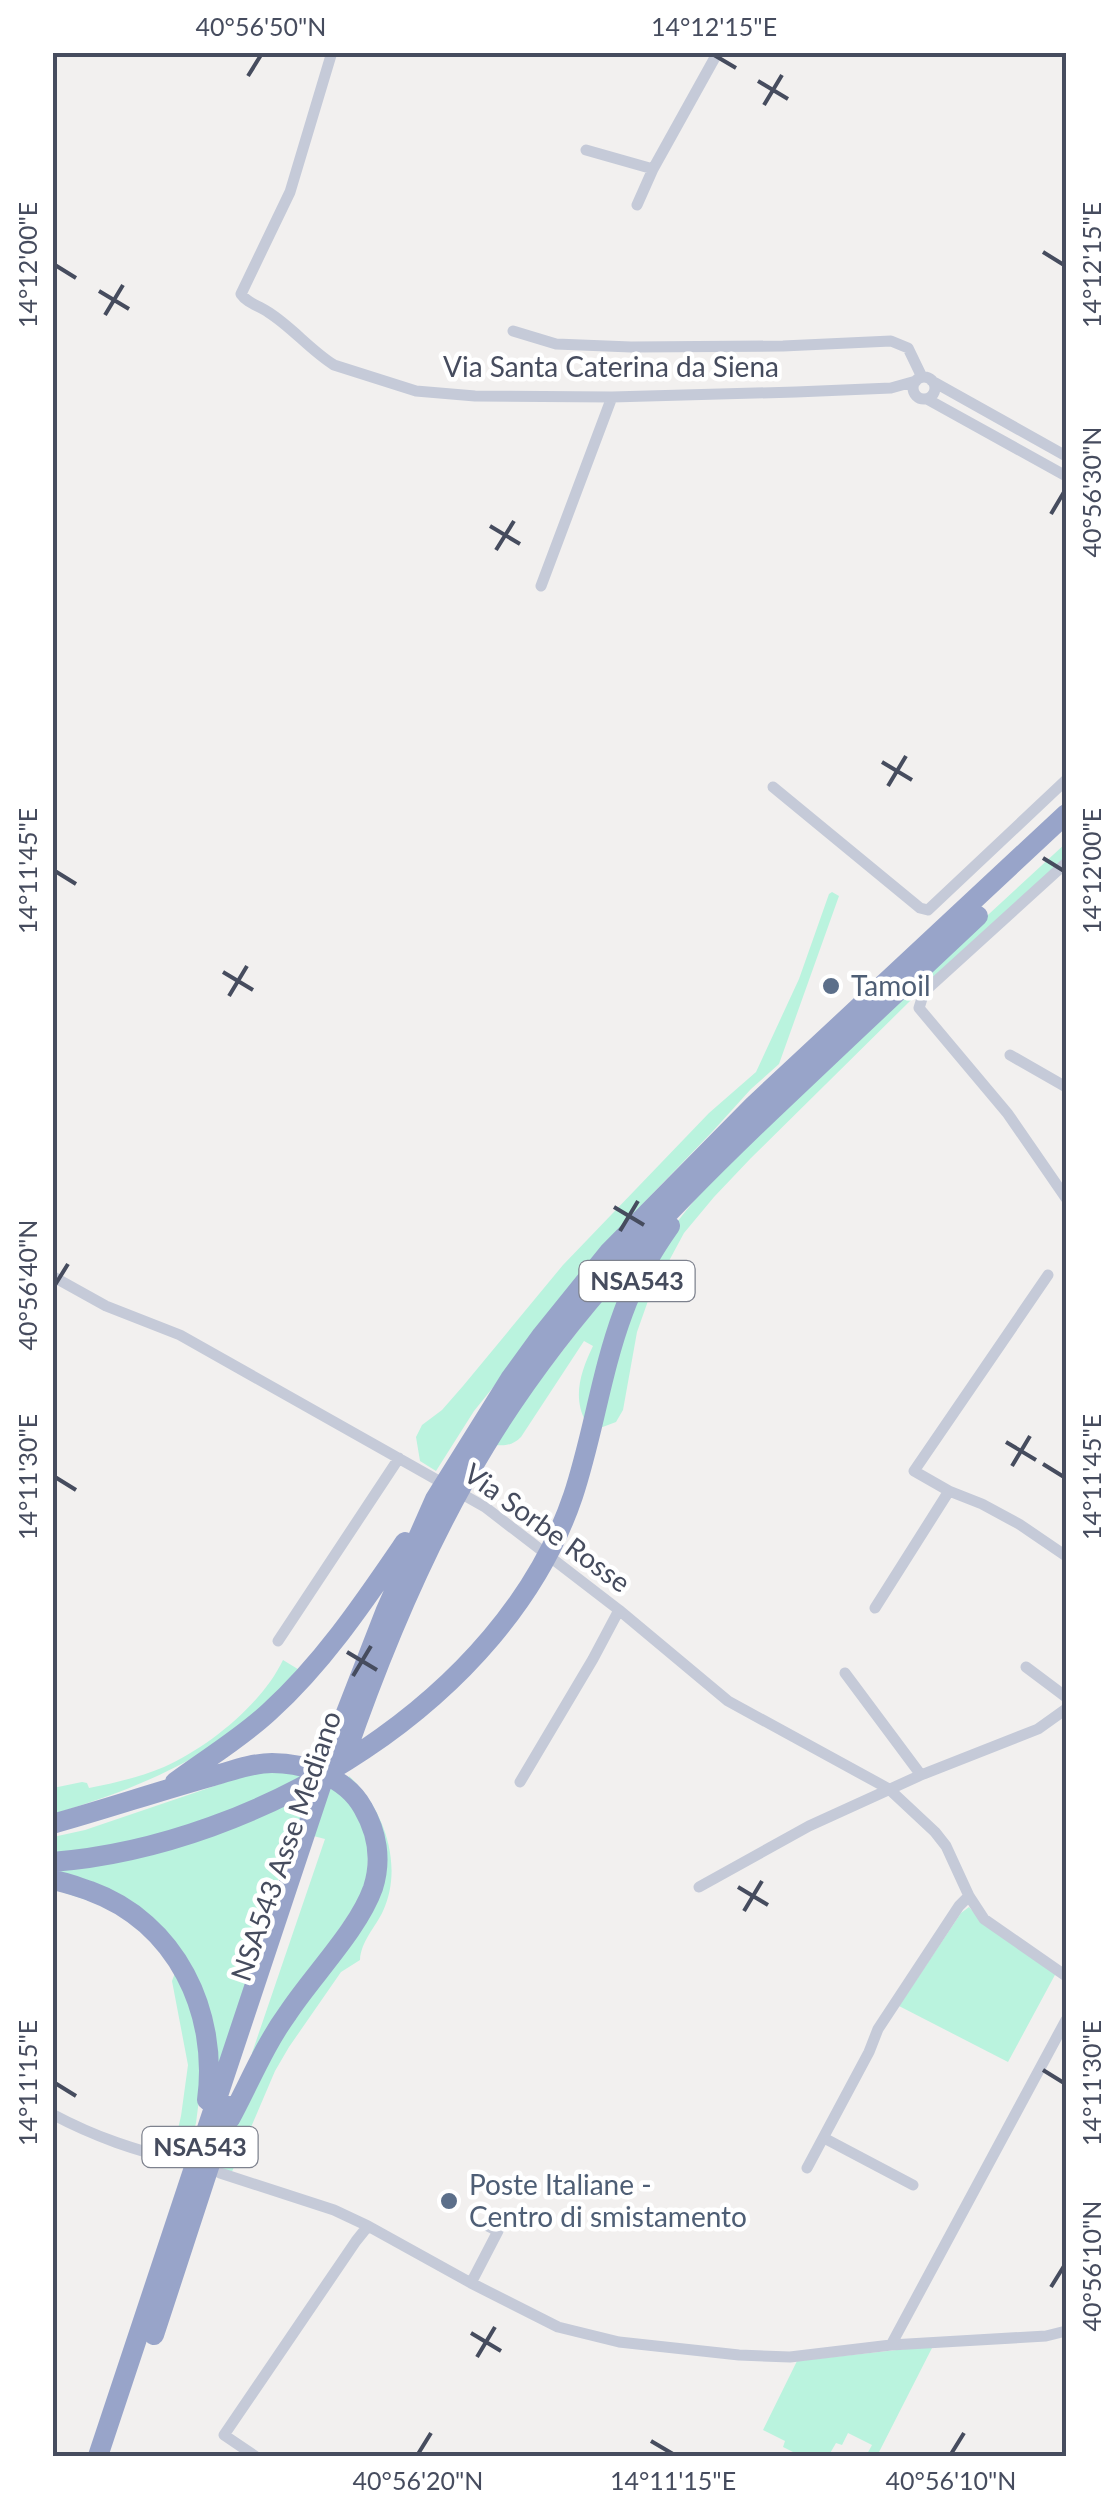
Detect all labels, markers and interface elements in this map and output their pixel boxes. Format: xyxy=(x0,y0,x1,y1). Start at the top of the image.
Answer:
text: 40°56'50"N xyxy=(196,11,326,41)
text: 14°12'15"E xyxy=(651,11,777,41)
text: 14°12'00"E xyxy=(12,202,42,328)
text: 14°12'15"E xyxy=(1076,202,1106,328)
street label: Via Santa Caterina da Siena xyxy=(443,349,779,383)
text: 40°56'30"N xyxy=(1076,427,1106,557)
text: 14°11'45"E xyxy=(12,808,42,934)
text: 14°12'00"E xyxy=(1076,808,1106,934)
place label: Tamoil xyxy=(851,968,931,1002)
marker: Tamoil xyxy=(820,975,842,997)
text: 40°56'40"N xyxy=(12,1220,42,1350)
road number: NSA543 xyxy=(580,1261,694,1301)
text: 14°11'30"E xyxy=(12,1414,42,1540)
text: 14°11'45"E xyxy=(1076,1414,1106,1540)
street label: Via Sorbe Rosse xyxy=(458,1456,637,1599)
street label: NSA543 Asse Mediano xyxy=(223,1706,347,1985)
text: 14°11'15"E xyxy=(12,2020,42,2146)
text: 14°11'30"E xyxy=(1076,2020,1106,2146)
road number: NSA543 xyxy=(142,2127,258,2167)
place label: Poste Italiane - Centro di smistamento xyxy=(469,2167,747,2233)
marker: Poste Italiane - Centro di smistamento xyxy=(438,2190,460,2212)
text: 40°56'10"N xyxy=(1076,2201,1106,2331)
text: 40°56'20"N xyxy=(353,2465,483,2495)
text: 14°11'15"E xyxy=(610,2465,736,2495)
text: 40°56'10"N xyxy=(886,2465,1016,2495)

